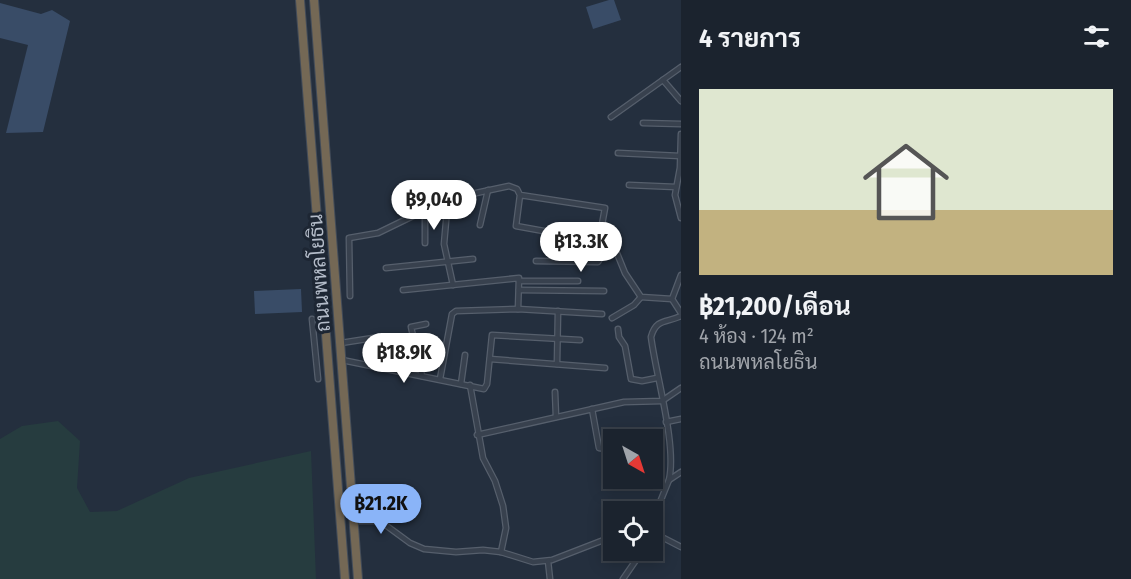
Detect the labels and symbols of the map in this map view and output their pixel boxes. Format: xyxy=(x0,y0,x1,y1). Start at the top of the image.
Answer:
pin: ฿9,040 xyxy=(385,180,483,231)
street label: ถนนพหลโยธิน xyxy=(302,213,335,333)
pin: ฿13.3K xyxy=(532,222,630,273)
pin: ฿18.9K xyxy=(355,333,453,384)
north arrow xyxy=(603,429,663,489)
pin: ฿21.2K xyxy=(332,484,430,535)

